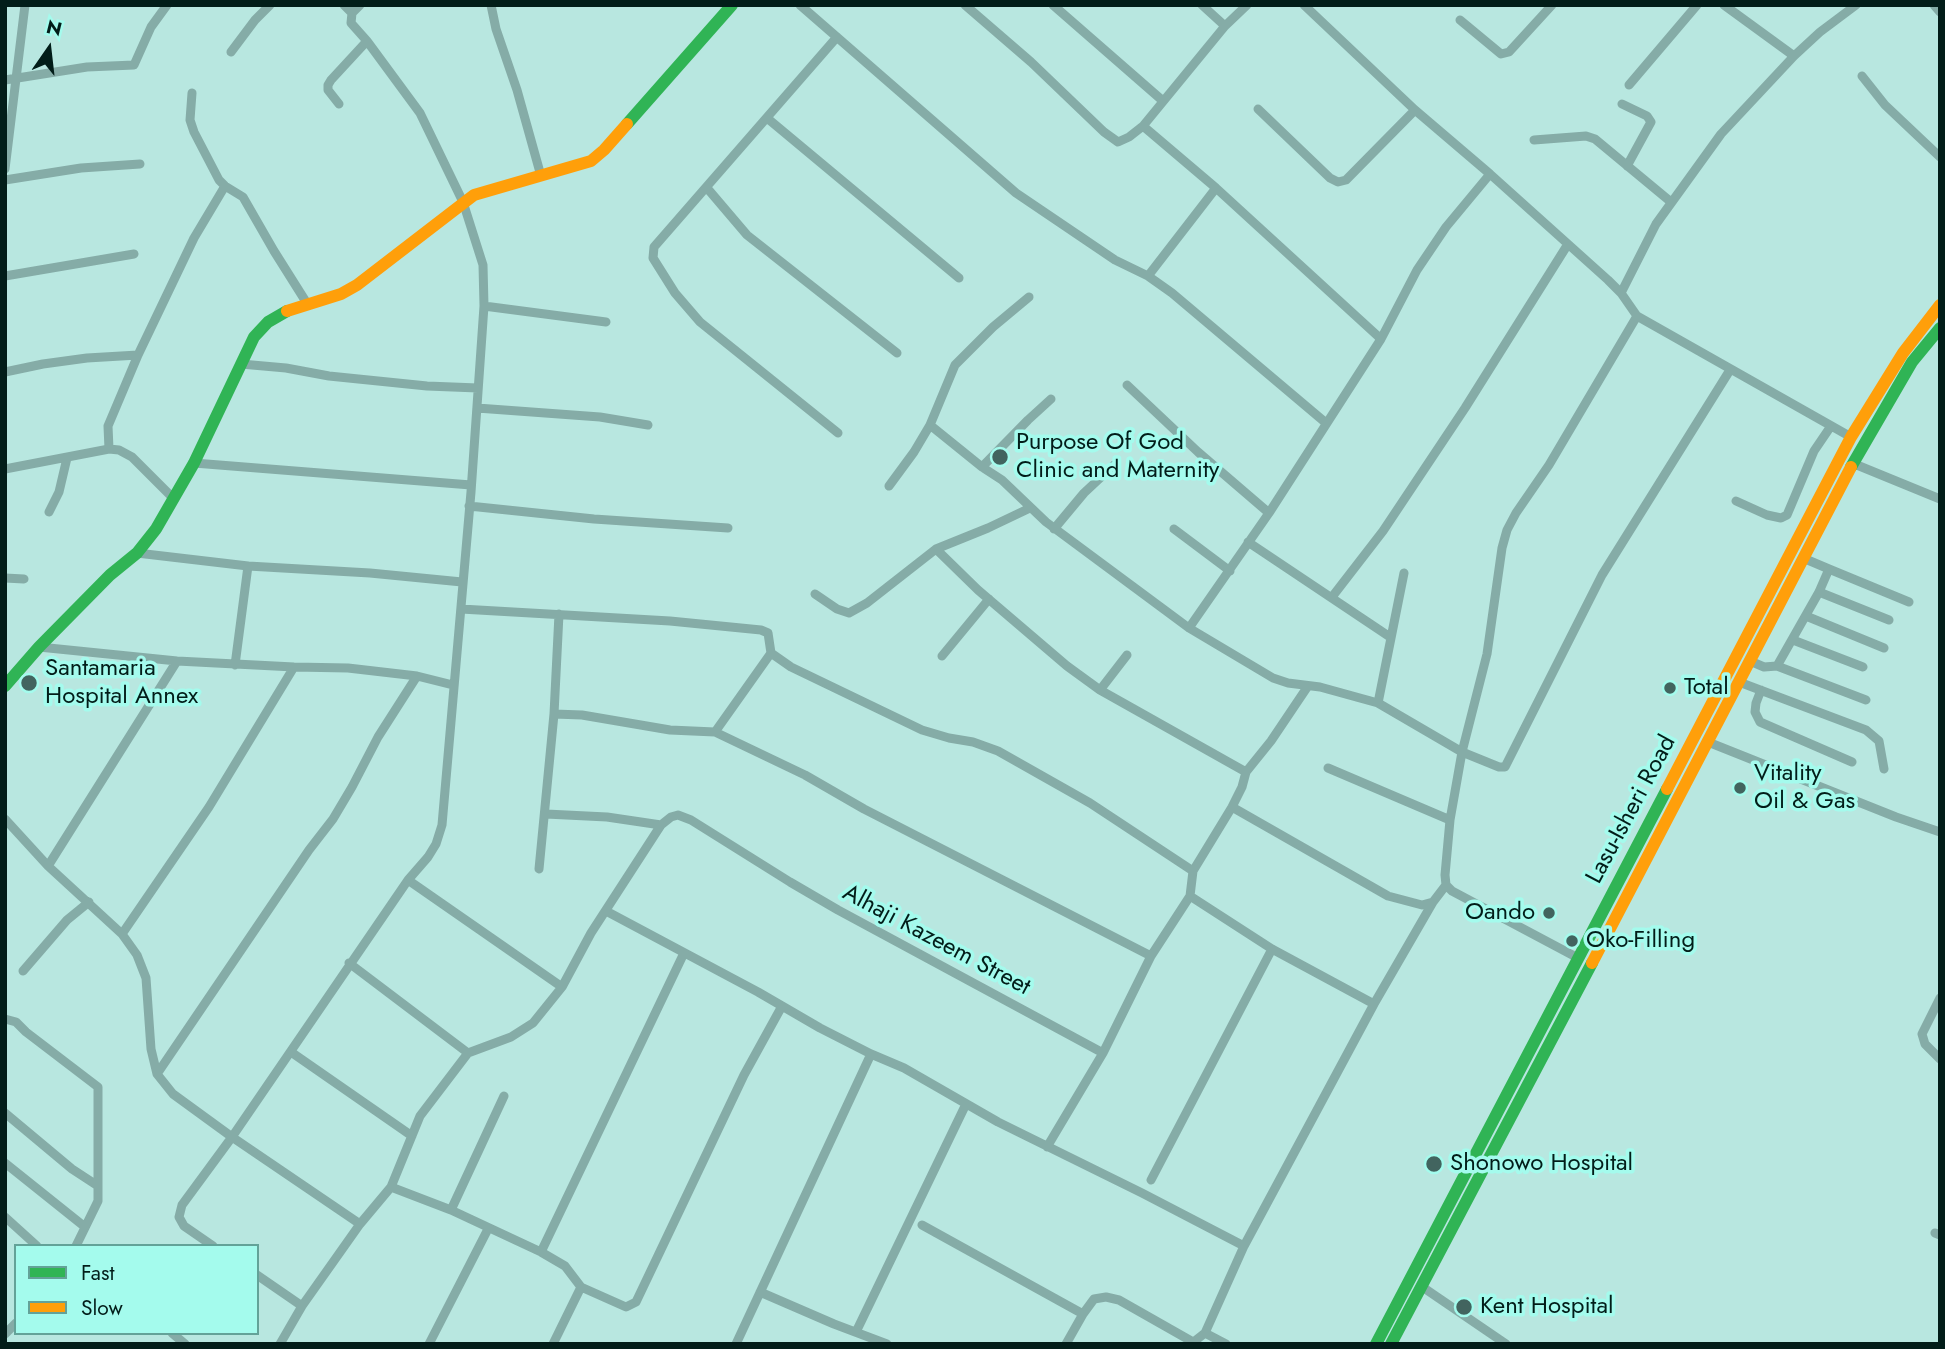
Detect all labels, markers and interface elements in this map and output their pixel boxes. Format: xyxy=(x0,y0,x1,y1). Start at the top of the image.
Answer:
text: N xyxy=(44,13,65,43)
north arrow xyxy=(14,14,84,84)
place label: Purpose Of God Clinic and Maternity xyxy=(1016,429,1219,485)
marker: Purpose Of God Clinic and Maternity xyxy=(990,447,1010,467)
place label: Santamaria Hospital Annex xyxy=(45,655,198,711)
marker: Santamaria Hospital Annex xyxy=(19,673,39,693)
place label: Total xyxy=(1684,674,1729,702)
marker: Total xyxy=(1662,680,1678,696)
street label: Lasu-Isheri Road xyxy=(1581,731,1683,889)
place label: Vitality Oil & Gas xyxy=(1754,760,1855,816)
marker: Vitality Oil & Gas xyxy=(1732,780,1748,796)
street label: Alhaji Kazeem Street xyxy=(837,879,1035,1003)
place label: Oando xyxy=(1465,899,1535,927)
marker: Oando xyxy=(1541,905,1557,921)
place label: Oko-Filling xyxy=(1586,927,1695,955)
marker: Oko-Filling xyxy=(1564,933,1580,949)
place label: Shonowo Hospital xyxy=(1450,1150,1633,1178)
marker: Shonowo Hospital xyxy=(1424,1154,1444,1174)
legend xyxy=(14,1244,259,1335)
text: Fast xyxy=(81,1258,114,1288)
text: Slow xyxy=(81,1293,123,1323)
place label: Kent Hospital xyxy=(1480,1293,1613,1321)
marker: Kent Hospital xyxy=(1454,1297,1474,1317)

